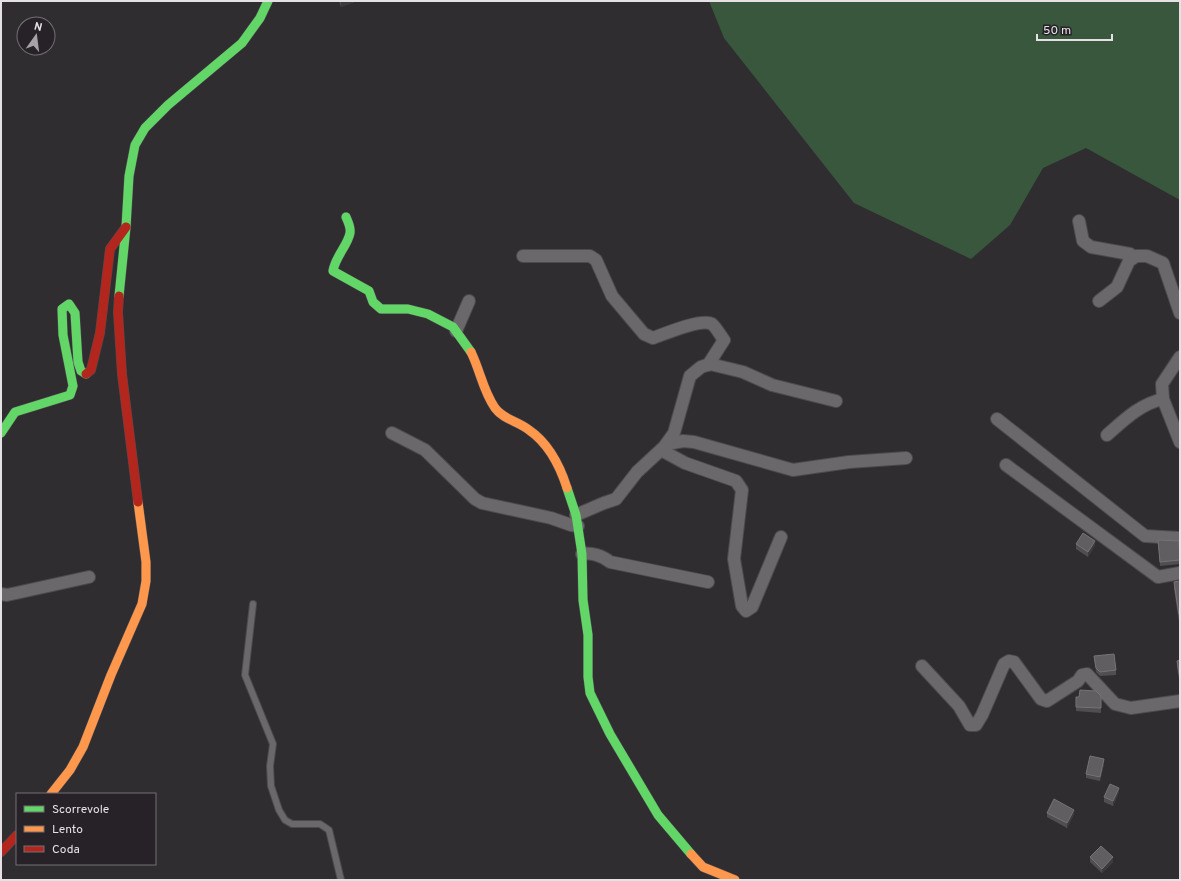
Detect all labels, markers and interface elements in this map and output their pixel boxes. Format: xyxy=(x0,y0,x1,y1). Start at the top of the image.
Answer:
north arrow xyxy=(16,16,56,56)
scale bar xyxy=(1037,16,1112,42)
text: N xyxy=(33,20,44,35)
text: 50 m xyxy=(1043,23,1071,39)
legend xyxy=(16,793,156,865)
text: Scorrevole xyxy=(52,802,109,818)
text: Lento xyxy=(52,822,83,838)
text: Coda xyxy=(52,842,80,858)

